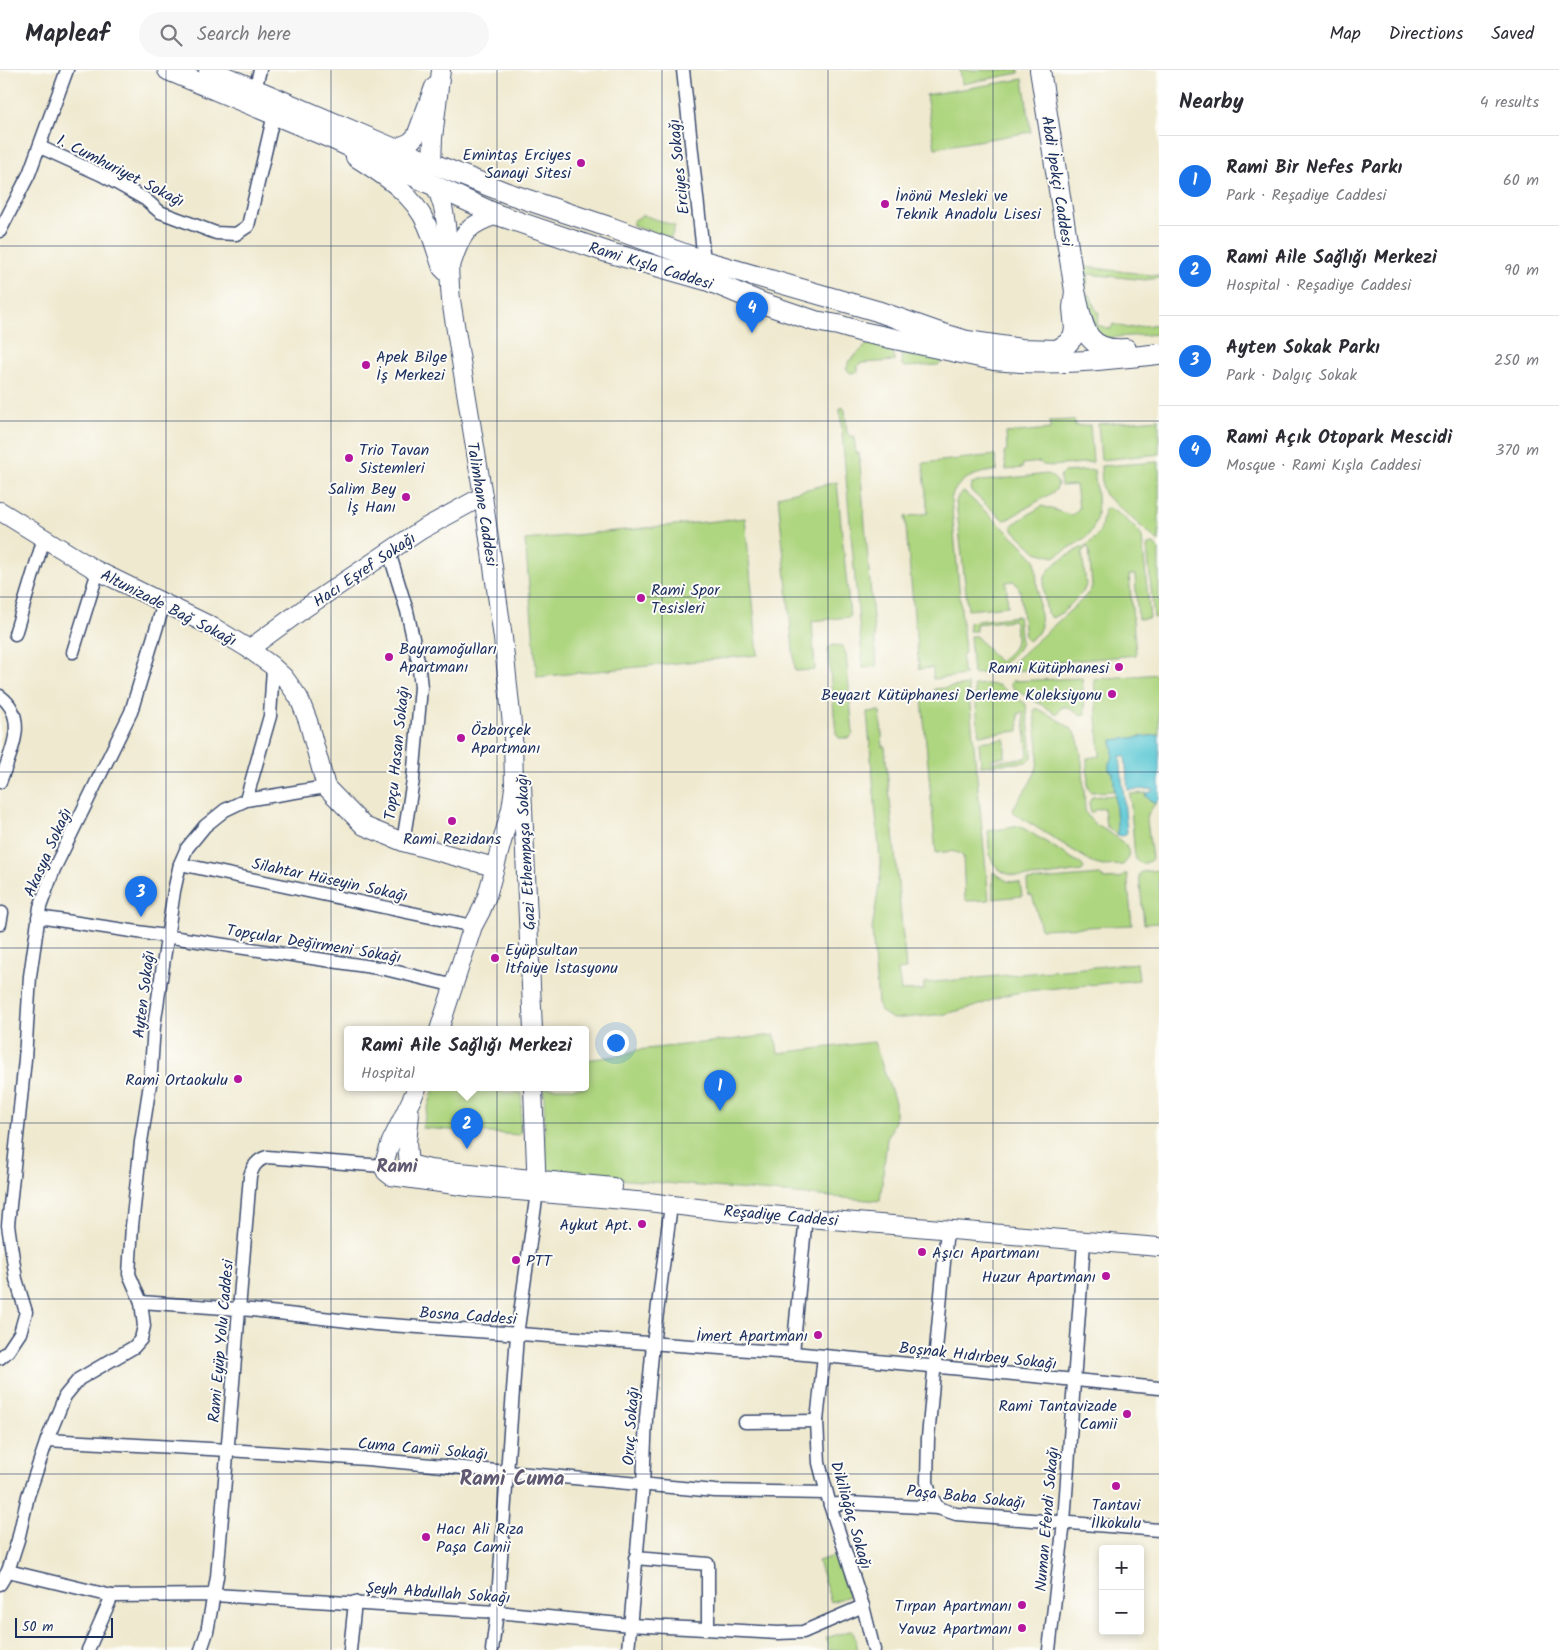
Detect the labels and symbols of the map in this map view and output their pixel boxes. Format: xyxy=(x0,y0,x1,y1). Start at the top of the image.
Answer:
street label: Abdi İpekçi Caddesi xyxy=(1034,114,1079,250)
street label: Erciyes Sokağı xyxy=(662,118,697,216)
street label: 1. Cumhuriyet Sokağı xyxy=(52,128,189,214)
place label: Emintaş Erciyes Sanayi Sitesi xyxy=(463,143,572,186)
marker: Emintaş Erciyes Sanayi Sitesi xyxy=(575,157,587,169)
place label: İnönü Mesleki ve Teknik Anadolu Lisesi xyxy=(895,184,1042,227)
marker: İnönü Mesleki ve Teknik Anadolu Lisesi xyxy=(879,198,891,210)
street label: Rami Kışla Caddesi xyxy=(585,236,717,298)
pin: 4 xyxy=(736,292,768,333)
place label: Apek Bilge İş Merkezi xyxy=(376,345,447,388)
marker: Apek Bilge İş Merkezi xyxy=(360,359,372,371)
place label: Trio Tavan Sistemleri xyxy=(359,438,429,481)
street label: Talimhane Caddesi xyxy=(459,440,504,569)
marker: Trio Tavan Sistemleri xyxy=(343,452,355,464)
place label: Salim Bey İş Hanı xyxy=(328,477,396,520)
marker: Salim Bey İş Hanı xyxy=(400,491,412,503)
street label: Hacı Eşref Sokağı xyxy=(308,526,421,614)
street label: Altunizade Bağ Sokağı xyxy=(96,563,241,654)
place label: Rami Spor Tesisleri xyxy=(651,578,721,621)
marker: Rami Spor Tesisleri xyxy=(635,592,647,604)
place label: Bayramoğulları Apartmanı xyxy=(399,637,497,680)
marker: Bayramoğulları Apartmanı xyxy=(383,651,395,663)
place label: Rami Kütüphanesi xyxy=(988,656,1110,681)
marker: Rami Kütüphanesi xyxy=(1113,661,1125,673)
place label: Beyazıt Kütüphanesi Derleme Koleksiyonu xyxy=(821,683,1102,708)
street label: Topçu Hasan Sokağı xyxy=(378,685,417,821)
marker: Beyazıt Kütüphanesi Derleme Koleksiyonu xyxy=(1106,688,1118,700)
place label: Özborçek Apartmanı xyxy=(471,718,540,761)
marker: Özborçek Apartmanı xyxy=(455,732,467,744)
street label: Gazi Ethempaşa Sokağı xyxy=(510,773,543,931)
street label: Akasya Sokağı xyxy=(18,804,79,901)
marker: Rami Rezidans xyxy=(446,815,458,827)
place label: Rami Rezidans xyxy=(403,827,501,852)
street label: Silahtar Hüseyin Sokağı xyxy=(249,852,410,909)
pin: 3 xyxy=(125,876,157,917)
street label: Topçular Değirmeni Sokağı xyxy=(225,918,403,971)
place label: Eyüpsultan İtfaiye İstasyonu xyxy=(505,938,618,981)
street label: Ayten Sokağı xyxy=(127,949,162,1039)
marker: Eyüpsultan İtfaiye İstasyonu xyxy=(489,952,501,964)
your location xyxy=(603,1030,629,1056)
place label: Rami Ortaokulu xyxy=(125,1068,228,1093)
pin: 1 xyxy=(704,1070,736,1111)
marker: Rami Ortaokulu xyxy=(232,1073,244,1085)
pin: 2 xyxy=(451,1108,483,1149)
district label: Rami xyxy=(376,1152,419,1182)
street label: Reşadiye Caddesi xyxy=(723,1199,840,1234)
place label: Aykut Apt. xyxy=(560,1213,632,1238)
marker: Aykut Apt. xyxy=(636,1218,648,1230)
place label: Aşıcı Apartmanı xyxy=(932,1241,1040,1266)
marker: Aşıcı Apartmanı xyxy=(916,1246,928,1258)
place label: PTT xyxy=(526,1249,553,1274)
marker: PTT xyxy=(510,1254,522,1266)
street label: Rami Eyüp Yolu Caddesi xyxy=(202,1257,241,1424)
place label: Huzur Apartmanı xyxy=(982,1265,1096,1290)
marker: Huzur Apartmanı xyxy=(1100,1270,1112,1282)
street label: Bosna Caddesi xyxy=(418,1301,519,1332)
place label: İmert Apartmanı xyxy=(696,1324,808,1349)
marker: İmert Apartmanı xyxy=(812,1329,824,1341)
street label: Boşnak Hıdırbey Sokağı xyxy=(898,1336,1058,1377)
street label: Oruç Sokağı xyxy=(616,1386,647,1466)
place label: Rami Tantavizade Camii xyxy=(999,1394,1118,1437)
marker: Rami Tantavizade Camii xyxy=(1121,1408,1133,1420)
street label: Cuma Camii Sokağı xyxy=(357,1431,489,1468)
street label: Numan Efendi Sokağı xyxy=(1029,1446,1066,1593)
street label: Dikiliağaç Sokağı xyxy=(823,1458,878,1573)
district label: Rami Cuma xyxy=(459,1463,565,1496)
street label: Paşa Baba Sokağı xyxy=(905,1479,1027,1516)
marker: Tantavi İlkokulu xyxy=(1110,1480,1122,1492)
place label: Tantavi İlkokulu xyxy=(1091,1493,1142,1536)
place label: Hacı Ali Rıza Paşa Camii xyxy=(436,1517,524,1560)
marker: Hacı Ali Rıza Paşa Camii xyxy=(420,1531,432,1543)
street label: Şeyh Abdullah Sokağı xyxy=(365,1576,511,1611)
place label: Tırpan Apartmanı xyxy=(895,1594,1012,1619)
marker: Tırpan Apartmanı xyxy=(1016,1599,1028,1611)
scale bar xyxy=(15,1615,112,1638)
place label: Yavuz Apartmanı xyxy=(898,1617,1012,1642)
marker: Yavuz Apartmanı xyxy=(1016,1622,1028,1634)

